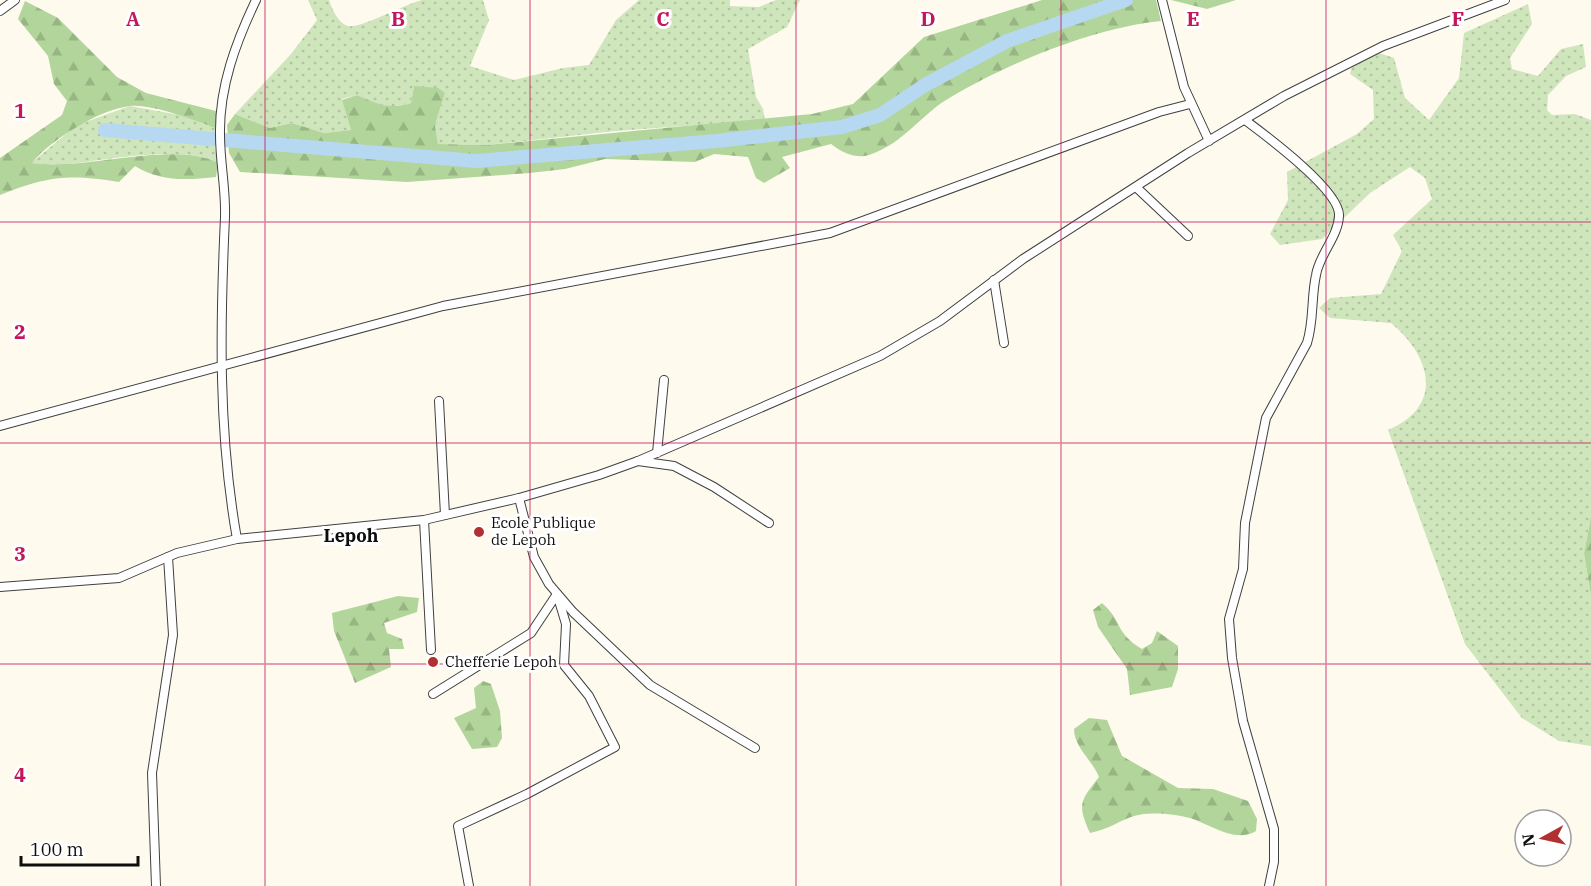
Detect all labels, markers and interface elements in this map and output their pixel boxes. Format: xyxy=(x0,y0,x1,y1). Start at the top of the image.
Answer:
text: A xyxy=(126,5,140,32)
text: B xyxy=(391,5,405,32)
text: C xyxy=(656,5,670,32)
text: D xyxy=(920,5,936,32)
text: E xyxy=(1186,5,1200,32)
text: F xyxy=(1452,5,1464,32)
text: 1 xyxy=(14,97,26,124)
text: 2 xyxy=(14,318,26,345)
place label: Ecole Publique de Lepoh xyxy=(491,513,596,549)
district label: Lepoh xyxy=(323,524,379,547)
marker: Ecole Publique de Lepoh xyxy=(472,525,486,539)
text: 3 xyxy=(14,540,26,567)
place label: Chefferie Lepoh xyxy=(445,652,557,671)
marker: Chefferie Lepoh xyxy=(426,655,440,669)
text: 4 xyxy=(14,761,26,788)
north arrow xyxy=(1513,808,1573,868)
scale bar xyxy=(21,829,138,867)
text: N xyxy=(1517,832,1539,848)
text: 100 m xyxy=(30,838,84,861)

